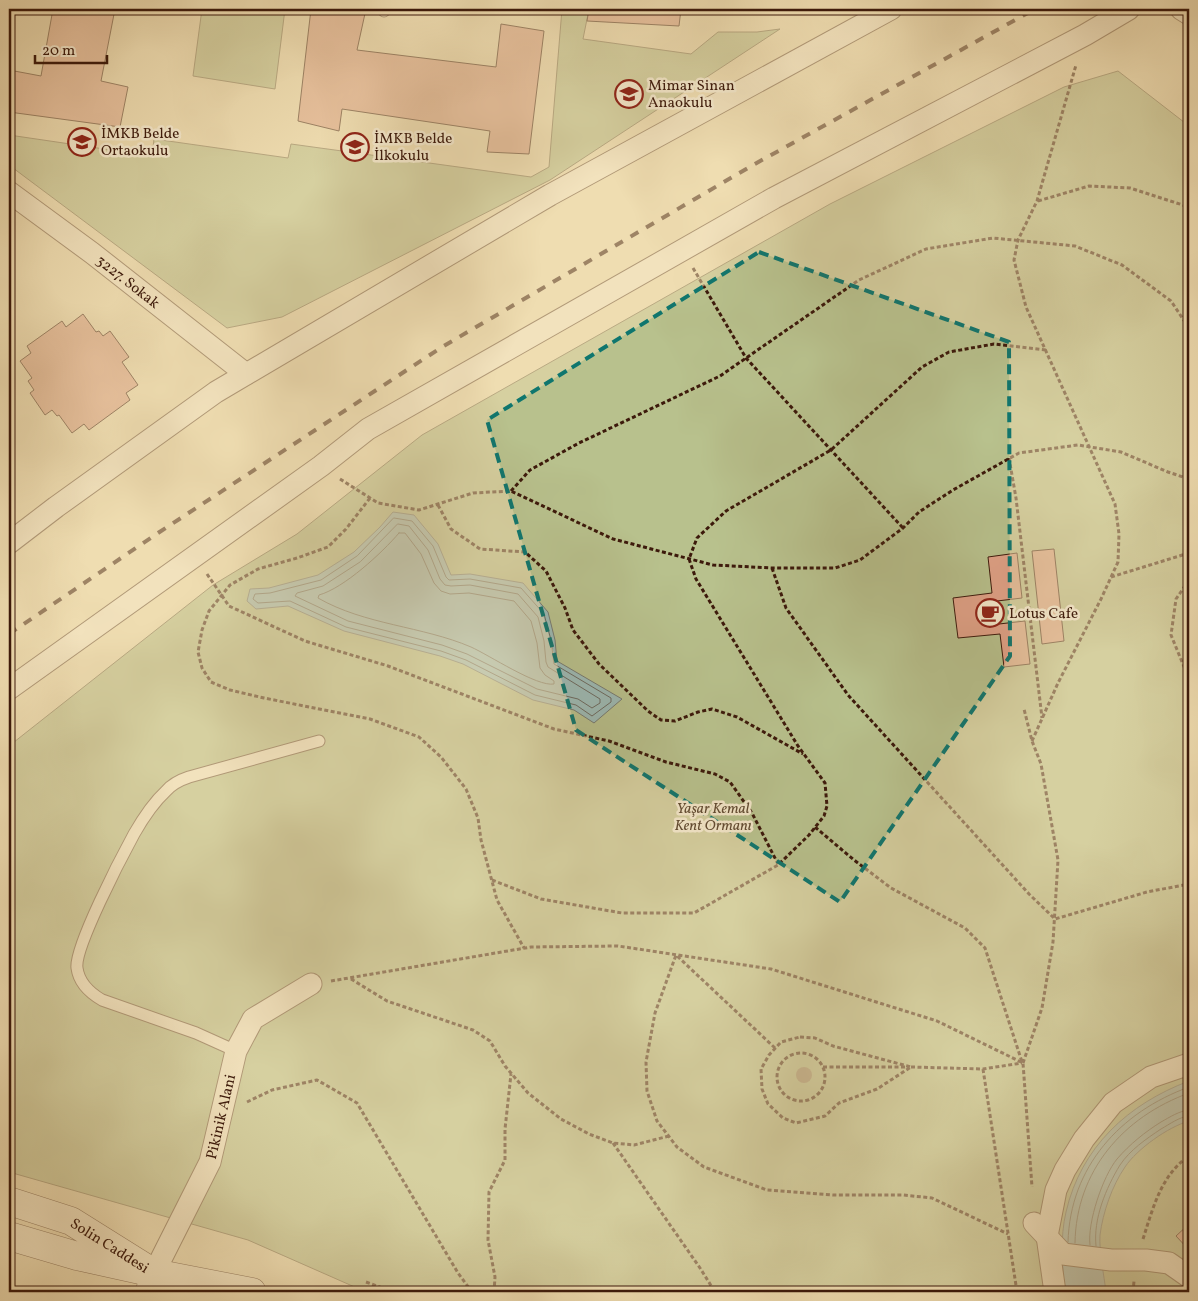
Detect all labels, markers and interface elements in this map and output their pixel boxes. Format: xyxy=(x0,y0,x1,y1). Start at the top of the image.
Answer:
scale bar xyxy=(35,32,108,64)
text: 20 m xyxy=(42,41,75,62)
place label: Mimar Sinan Anaokulu xyxy=(648,76,735,114)
school or university icon: Mimar Sinan Anaokulu xyxy=(614,79,644,109)
place label: İMKB Belde Ortaokulu xyxy=(101,124,179,162)
school or university icon: İMKB Belde Ortaokulu xyxy=(67,127,97,157)
place label: İMKB Belde İlkokulu xyxy=(374,129,452,167)
school or university icon: İMKB Belde İlkokulu xyxy=(340,132,370,162)
street label: 3227. Sokak xyxy=(91,251,164,314)
cafe icon: Lotus Cafe xyxy=(975,598,1005,628)
place label: Lotus Cafe xyxy=(1009,604,1078,625)
park label: Yaşar Kemal Kent Ormanı xyxy=(675,799,752,837)
street label: Pikinik Alani xyxy=(202,1072,242,1161)
street label: Solin Caddesi xyxy=(66,1214,153,1279)

